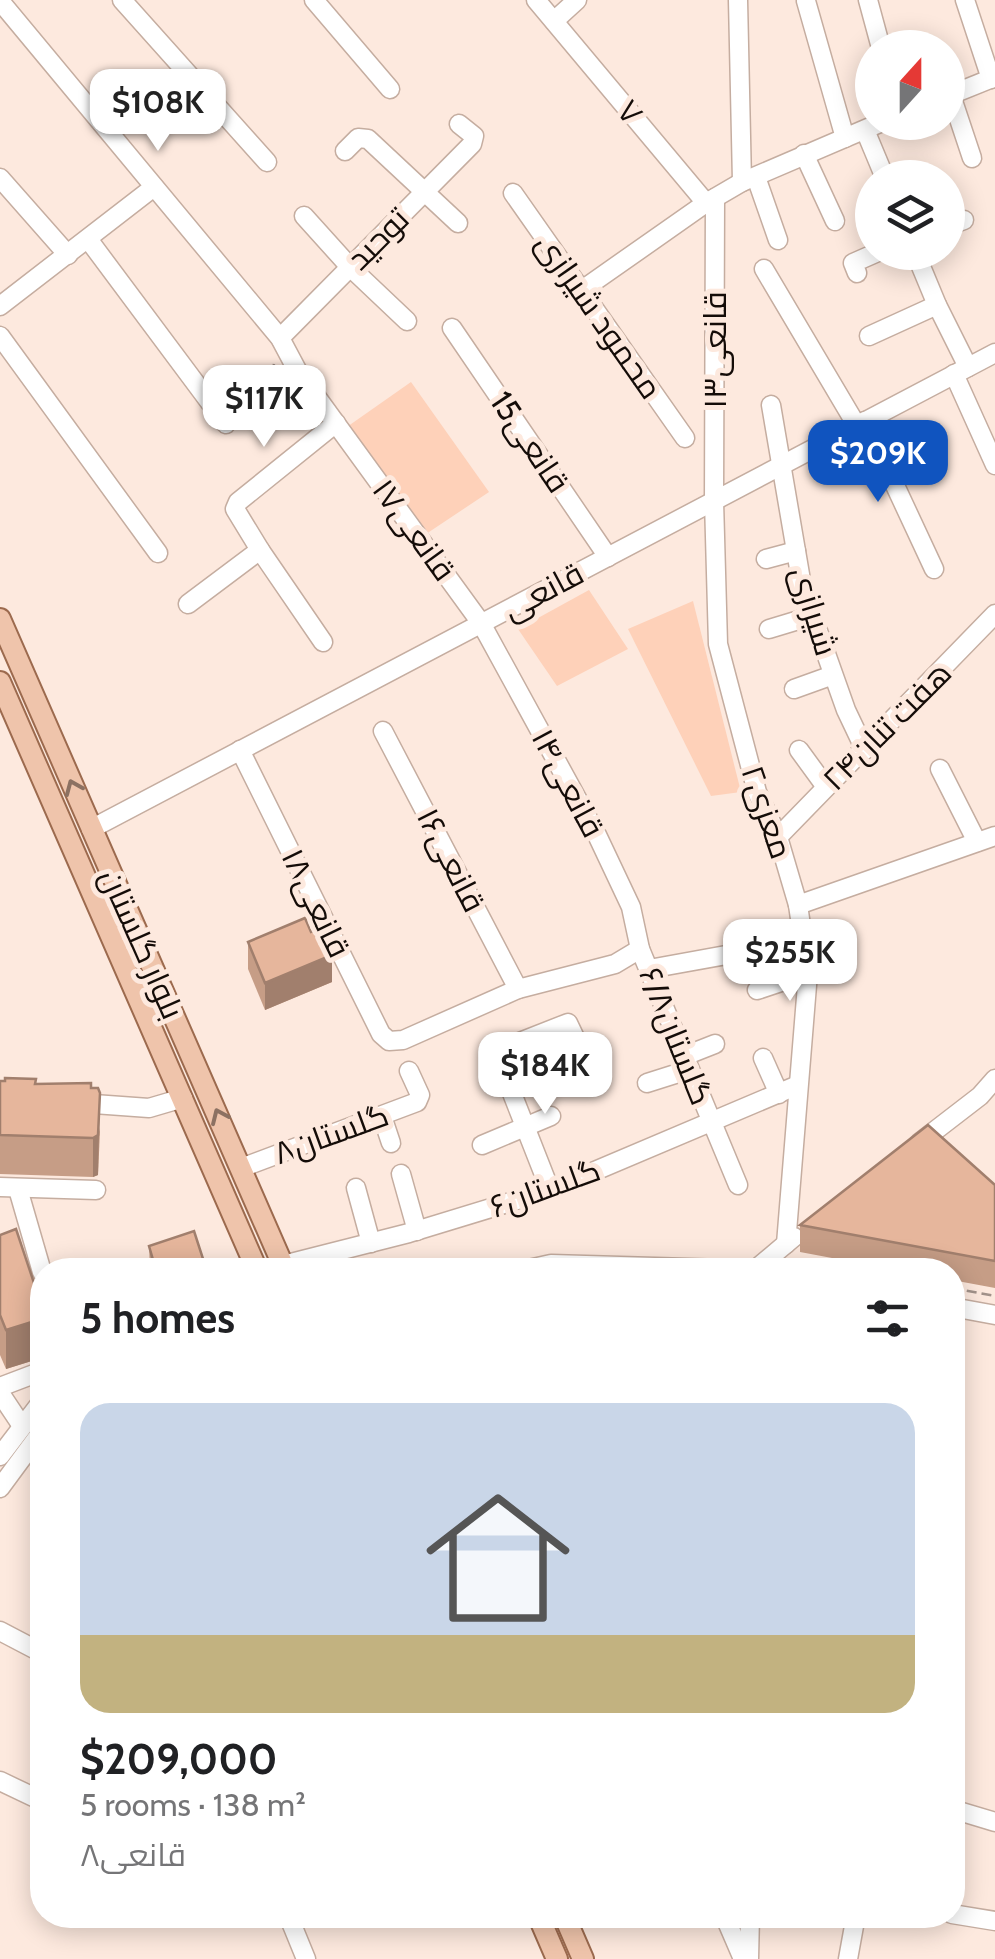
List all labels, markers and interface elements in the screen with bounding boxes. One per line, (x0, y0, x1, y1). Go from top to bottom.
north arrow (855, 30, 965, 140)
map controls (855, 30, 965, 270)
pin: $108K (88, 69, 228, 154)
text: $108K (112, 82, 204, 121)
street label: ۷ (609, 91, 652, 132)
button: layers (855, 160, 965, 270)
street label: توحید (339, 199, 417, 278)
street label: محمود شیرازی (528, 225, 671, 406)
street label: ۱۳قانعی (695, 291, 734, 409)
pin: $117K (194, 365, 334, 450)
text: $117K (225, 378, 303, 417)
street label: 15قانعی (482, 384, 578, 500)
pin: $209K (808, 420, 948, 505)
text: $209K (830, 433, 926, 472)
street label: ۱۷قانعی (365, 471, 464, 588)
street label: قانعی (496, 553, 590, 628)
street label: شیرازی (783, 562, 846, 660)
street label: هفت تنان۲۴ (814, 653, 959, 798)
street label: ۱۴قانعی (524, 722, 613, 844)
street label: ۲معزی (733, 760, 802, 864)
one-way arrow (65, 779, 85, 797)
street label: ۱۶قانعی (409, 801, 494, 918)
street label: ۱۸قانعی (274, 842, 359, 963)
street label: بلوار گلستان (92, 863, 193, 1025)
pin: $255K (720, 919, 860, 1004)
text: $255K (745, 932, 835, 971)
street label: ۶/۸گلستان (631, 961, 722, 1110)
pin: $184K (475, 1032, 615, 1117)
text: $184K (500, 1045, 590, 1084)
street label: گلستان۸ (268, 1095, 393, 1172)
one-way arrow (211, 1108, 231, 1126)
street label: گلستان۶ (484, 1150, 605, 1225)
icon: filters (860, 1291, 915, 1346)
text: 5 homes (80, 1292, 235, 1344)
icon: home (408, 1468, 588, 1648)
text: $209,000 (80, 1733, 277, 1785)
text: 5 rooms · 138 m² (80, 1785, 306, 1824)
text: ۸قانعی (80, 1835, 186, 1874)

